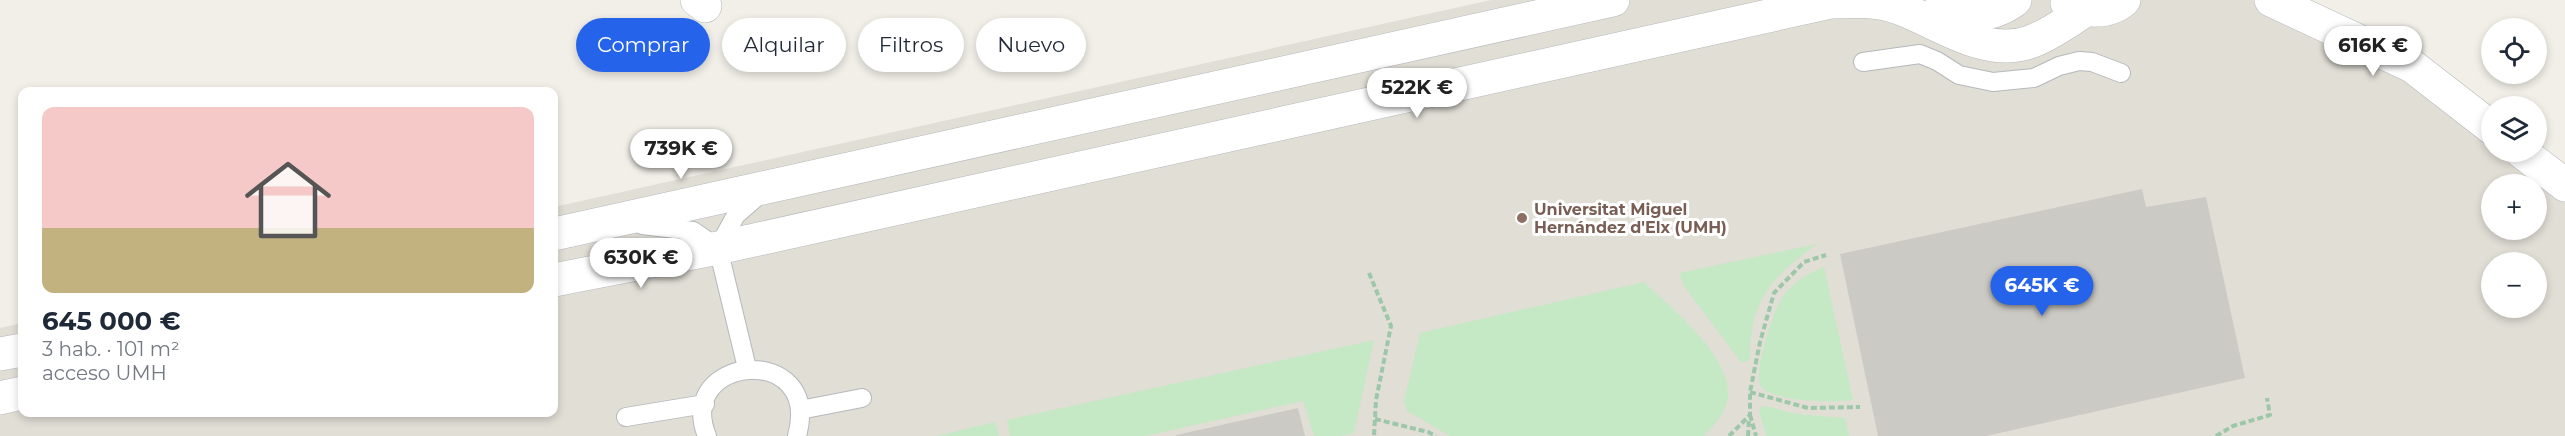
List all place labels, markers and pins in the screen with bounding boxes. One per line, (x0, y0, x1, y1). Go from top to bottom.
pin: 616K € (2324, 26, 2422, 77)
pin: 522K € (1368, 68, 1466, 119)
pin: 739K € (632, 129, 730, 180)
place label: Universitat Miguel Hernández d'Elx (UMH) (1534, 200, 1727, 237)
marker: Universitat Miguel Hernández d'Elx (UMH) (1515, 211, 1529, 225)
pin: 630K € (592, 238, 690, 289)
pin: 645K € (1993, 266, 2091, 317)

